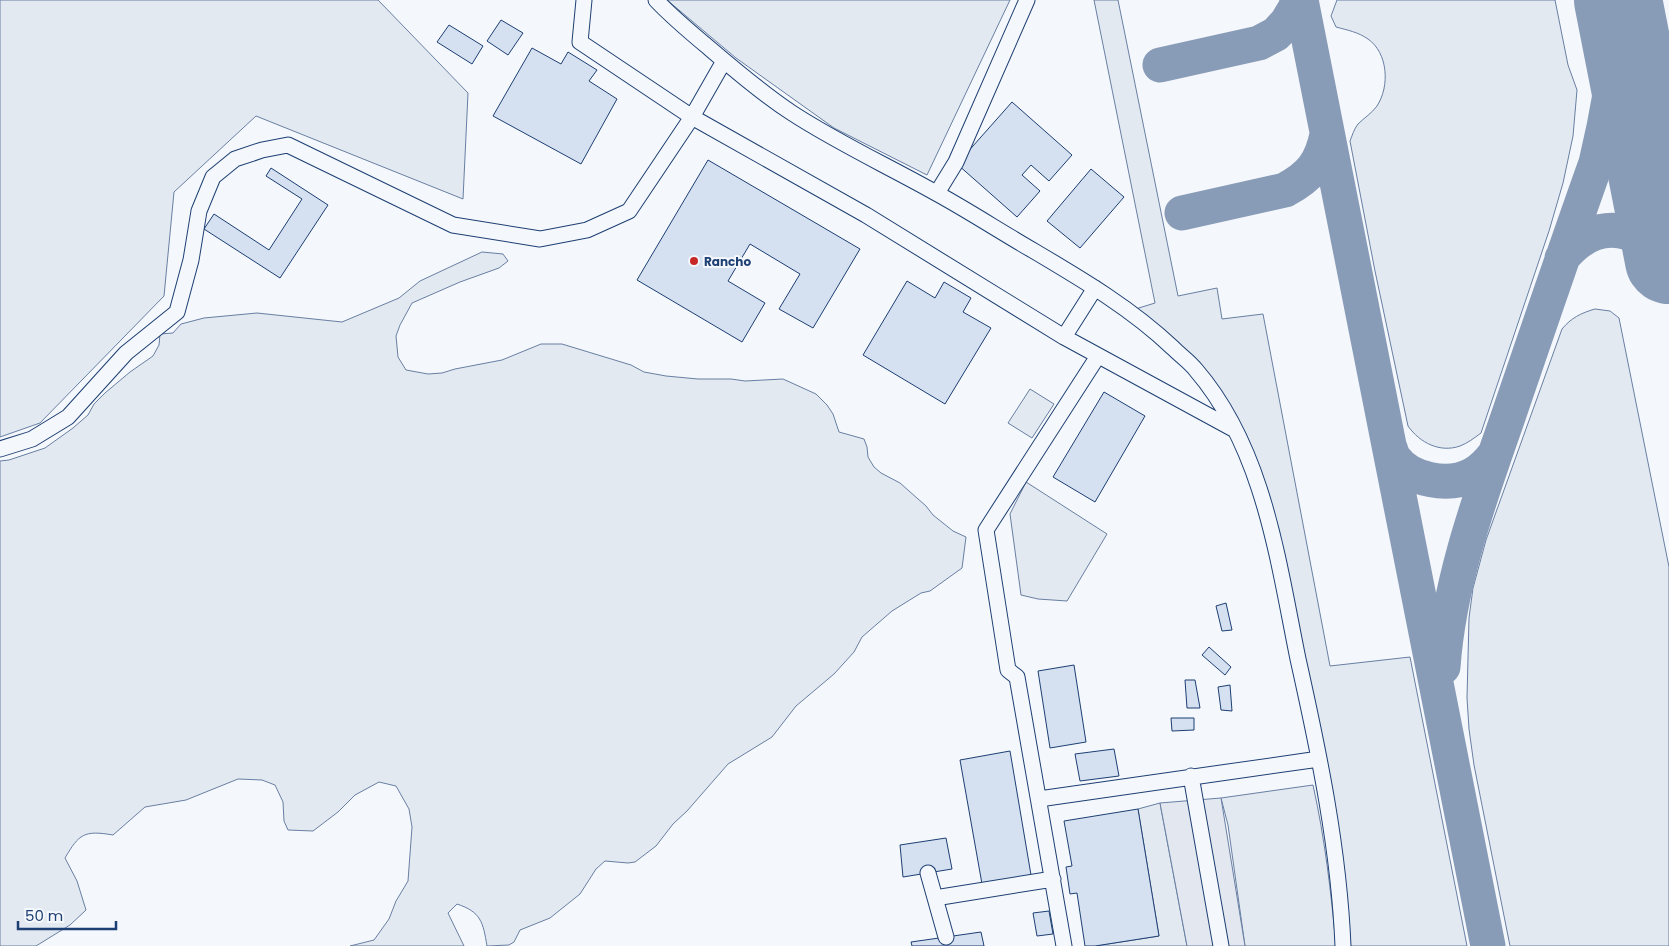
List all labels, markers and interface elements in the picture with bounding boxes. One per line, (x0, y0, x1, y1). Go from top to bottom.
place label: Rancho (704, 253, 751, 270)
marker: Rancho (688, 255, 700, 267)
scale bar (18, 898, 115, 930)
text: 50 m (25, 905, 63, 926)

